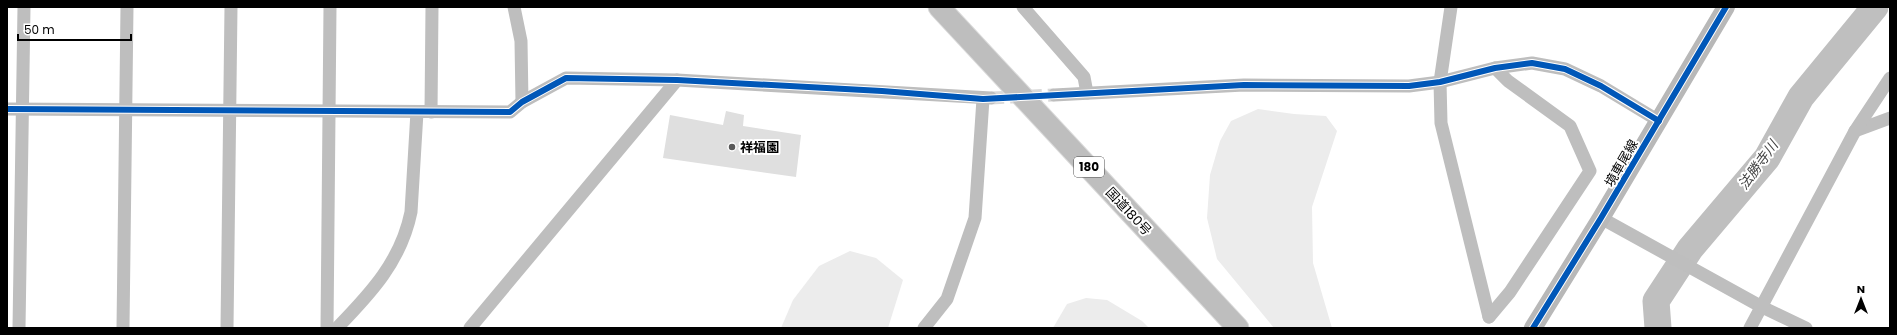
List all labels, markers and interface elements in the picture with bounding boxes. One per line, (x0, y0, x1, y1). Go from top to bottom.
scale bar (18, 16, 131, 42)
text: 50 m (24, 21, 55, 38)
water label: 法勝寺川 (1733, 135, 1784, 194)
street label: 境車尾線 (1600, 136, 1643, 191)
place label: 祥福園 (740, 138, 779, 157)
marker: 祥福園 (727, 142, 737, 152)
road number: 180 (1074, 157, 1104, 177)
street label: 国道180号 (1101, 183, 1156, 240)
north arrow (1841, 279, 1881, 319)
text: N (1857, 281, 1865, 297)

